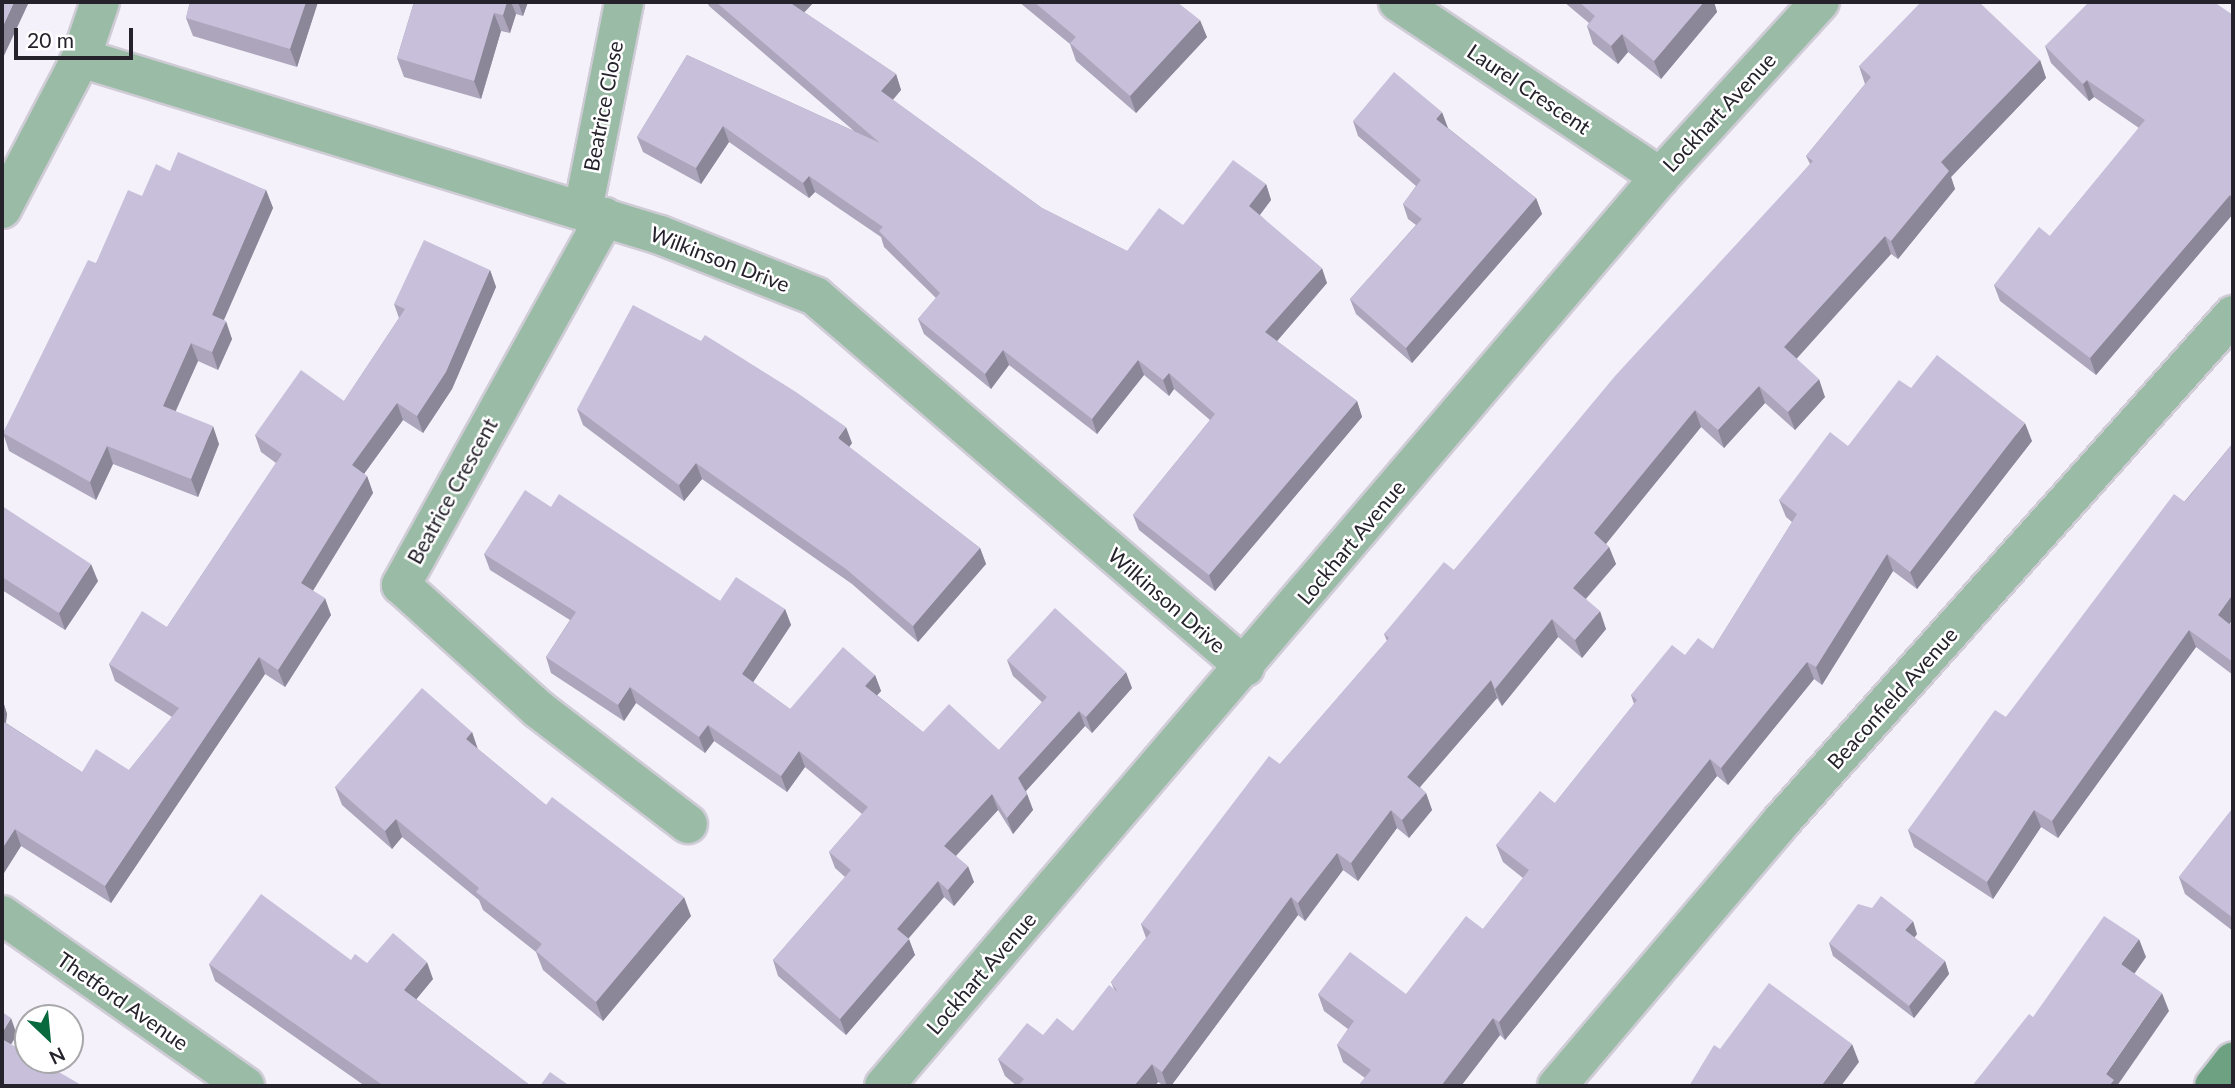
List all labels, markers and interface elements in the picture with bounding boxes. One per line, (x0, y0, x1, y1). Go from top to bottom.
scale bar (18, 14, 136, 58)
text: 20 m (27, 27, 74, 52)
street label: Beatrice Close (578, 39, 628, 173)
street label: Laurel Crescent (1463, 39, 1595, 139)
street label: Lockhart Avenue (1657, 47, 1781, 177)
street label: Wilkinson Drive (647, 221, 793, 297)
street label: Beatrice Crescent (402, 414, 502, 568)
street label: Lockhart Avenue (1292, 475, 1410, 609)
street label: Wilkinson Drive (1103, 542, 1231, 658)
street label: Beaconfield Avenue (1821, 622, 1963, 774)
street label: Lockhart Avenue (921, 906, 1041, 1040)
street label: Thetford Avenue (52, 946, 194, 1056)
north arrow (14, 1004, 84, 1074)
text: N (46, 1043, 69, 1070)

